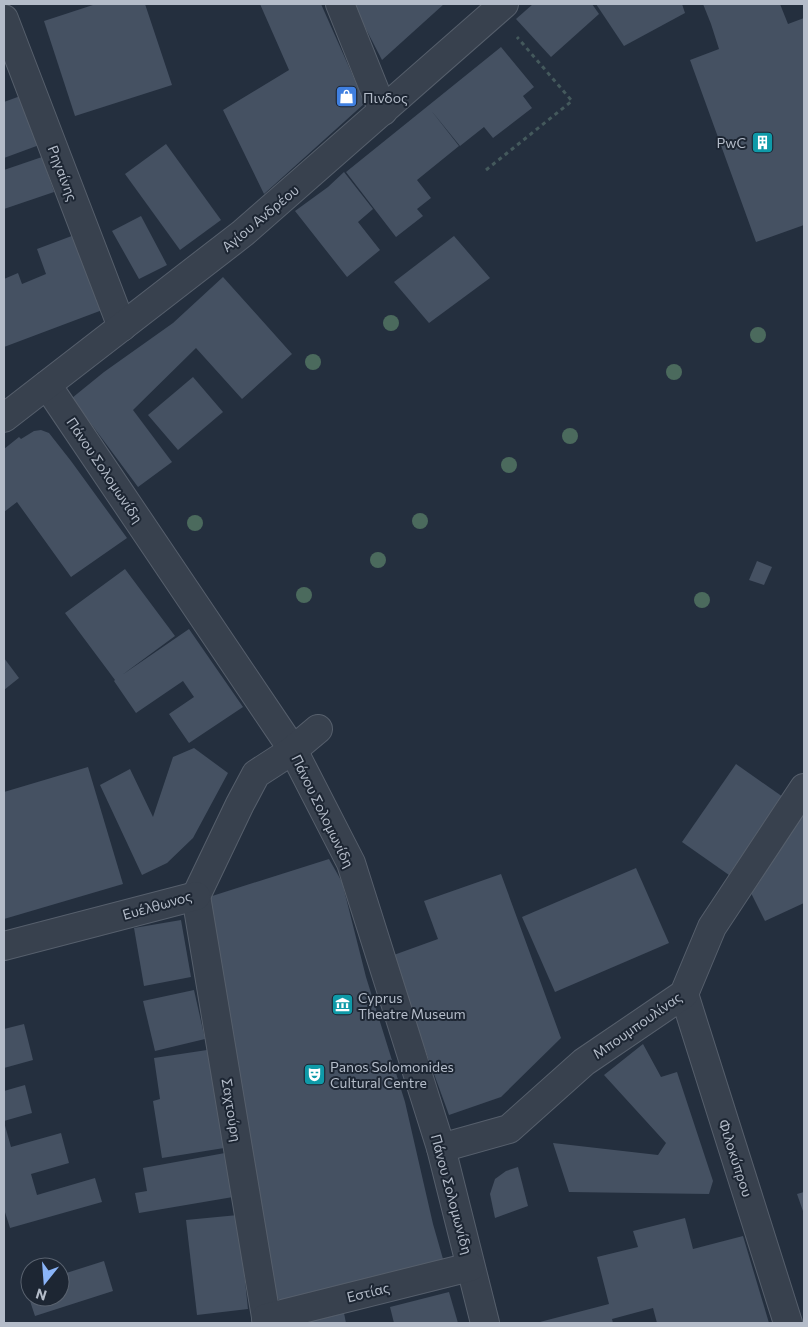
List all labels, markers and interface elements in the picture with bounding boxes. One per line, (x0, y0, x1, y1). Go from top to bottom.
shop icon: Πινδος (335, 85, 359, 109)
place label: Πινδος (363, 89, 408, 106)
building icon: PwC (750, 130, 774, 154)
place label: PwC (716, 134, 746, 151)
street label: Ρηγαίνης (45, 143, 81, 203)
street label: Αγίου Ανδρέου (218, 181, 302, 255)
street label: Πάνου Σολομωνίδη (63, 414, 147, 526)
street label: Πάνου Σολομωνίδη (288, 752, 358, 870)
street label: Ευέλθωνος (120, 887, 194, 923)
street label: Μπουμπουλίνας (589, 988, 685, 1062)
place label: Cyprus Theatre Museum (358, 989, 466, 1022)
museum icon: Cyprus Theatre Museum (330, 993, 354, 1017)
place label: Panos Solomonides Cultural Centre (330, 1058, 454, 1091)
theatre icon: Panos Solomonides Cultural Centre (302, 1062, 326, 1086)
street label: Σαχτούρη (219, 1077, 245, 1143)
street label: Φιλοκύπρου (716, 1117, 757, 1199)
street label: Πάνου Σολομωνίδη (428, 1132, 476, 1256)
north arrow (20, 1257, 70, 1307)
street label: Εστίας (345, 1278, 391, 1306)
text: N (34, 1285, 49, 1305)

